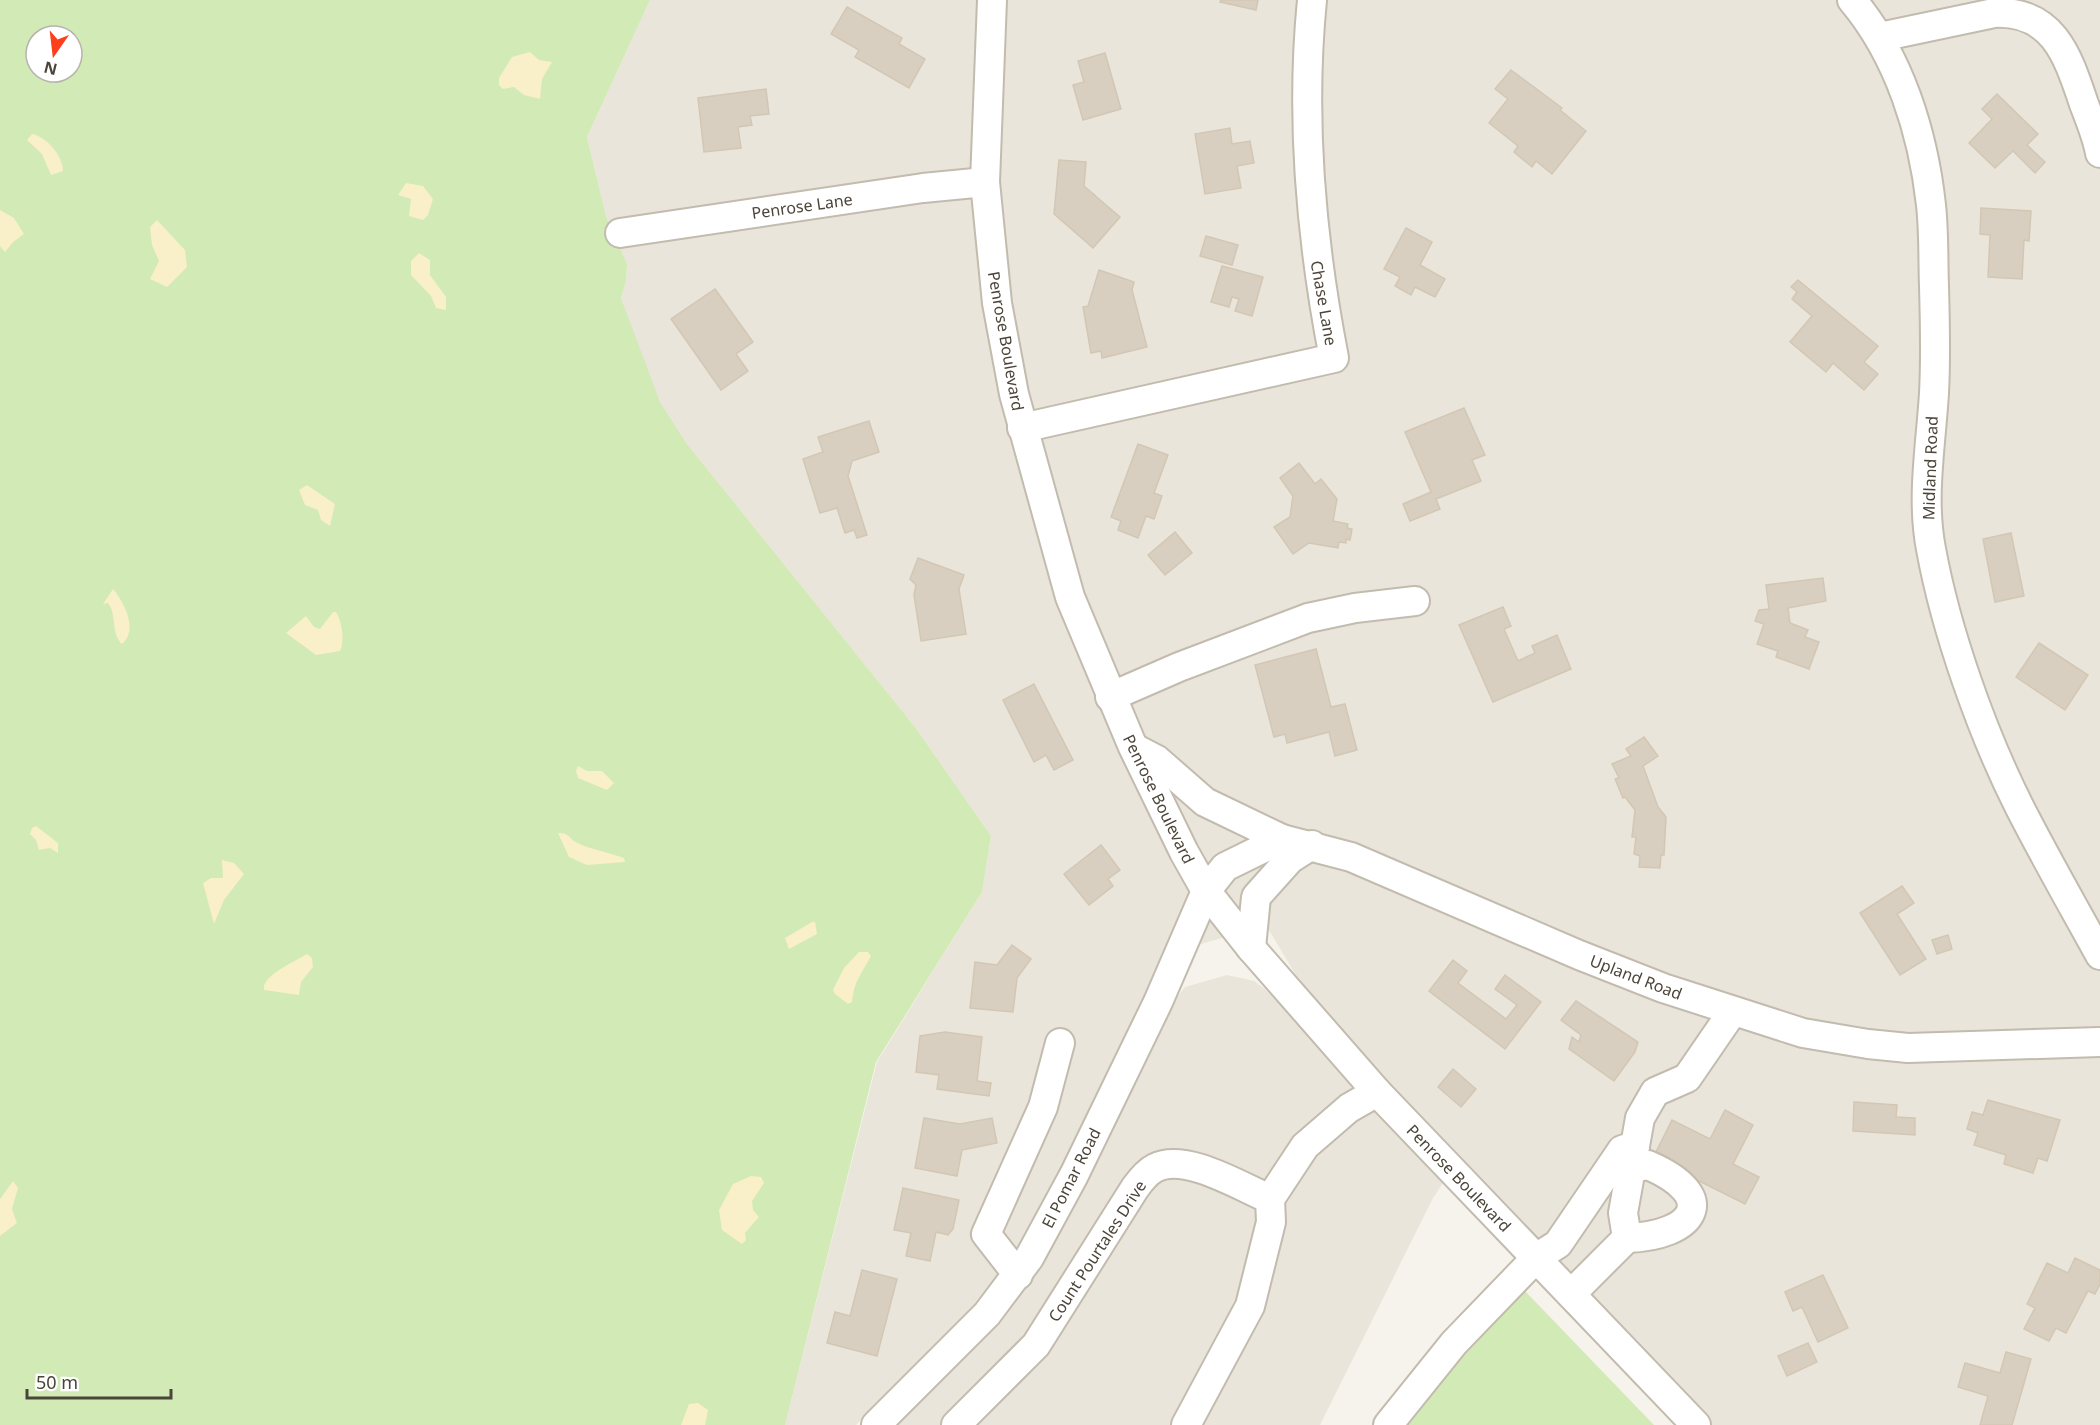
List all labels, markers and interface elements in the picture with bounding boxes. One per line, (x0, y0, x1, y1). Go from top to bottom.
north arrow (24, 24, 84, 84)
text: N (41, 56, 59, 81)
street label: Penrose Lane (750, 188, 854, 224)
street label: Chase Lane (1306, 259, 1342, 347)
street label: Penrose Boulevard (983, 269, 1029, 413)
street label: Midland Road (1917, 416, 1943, 520)
street label: Penrose Boulevard (1118, 731, 1200, 867)
street label: Upland Road (1587, 949, 1685, 1005)
street label: Penrose Boulevard (1402, 1119, 1516, 1237)
street label: El Pomar Road (1036, 1124, 1106, 1232)
street label: Count Pourtales Drive (1043, 1176, 1151, 1326)
scale bar (27, 1362, 171, 1400)
text: 50 m (36, 1370, 78, 1394)

